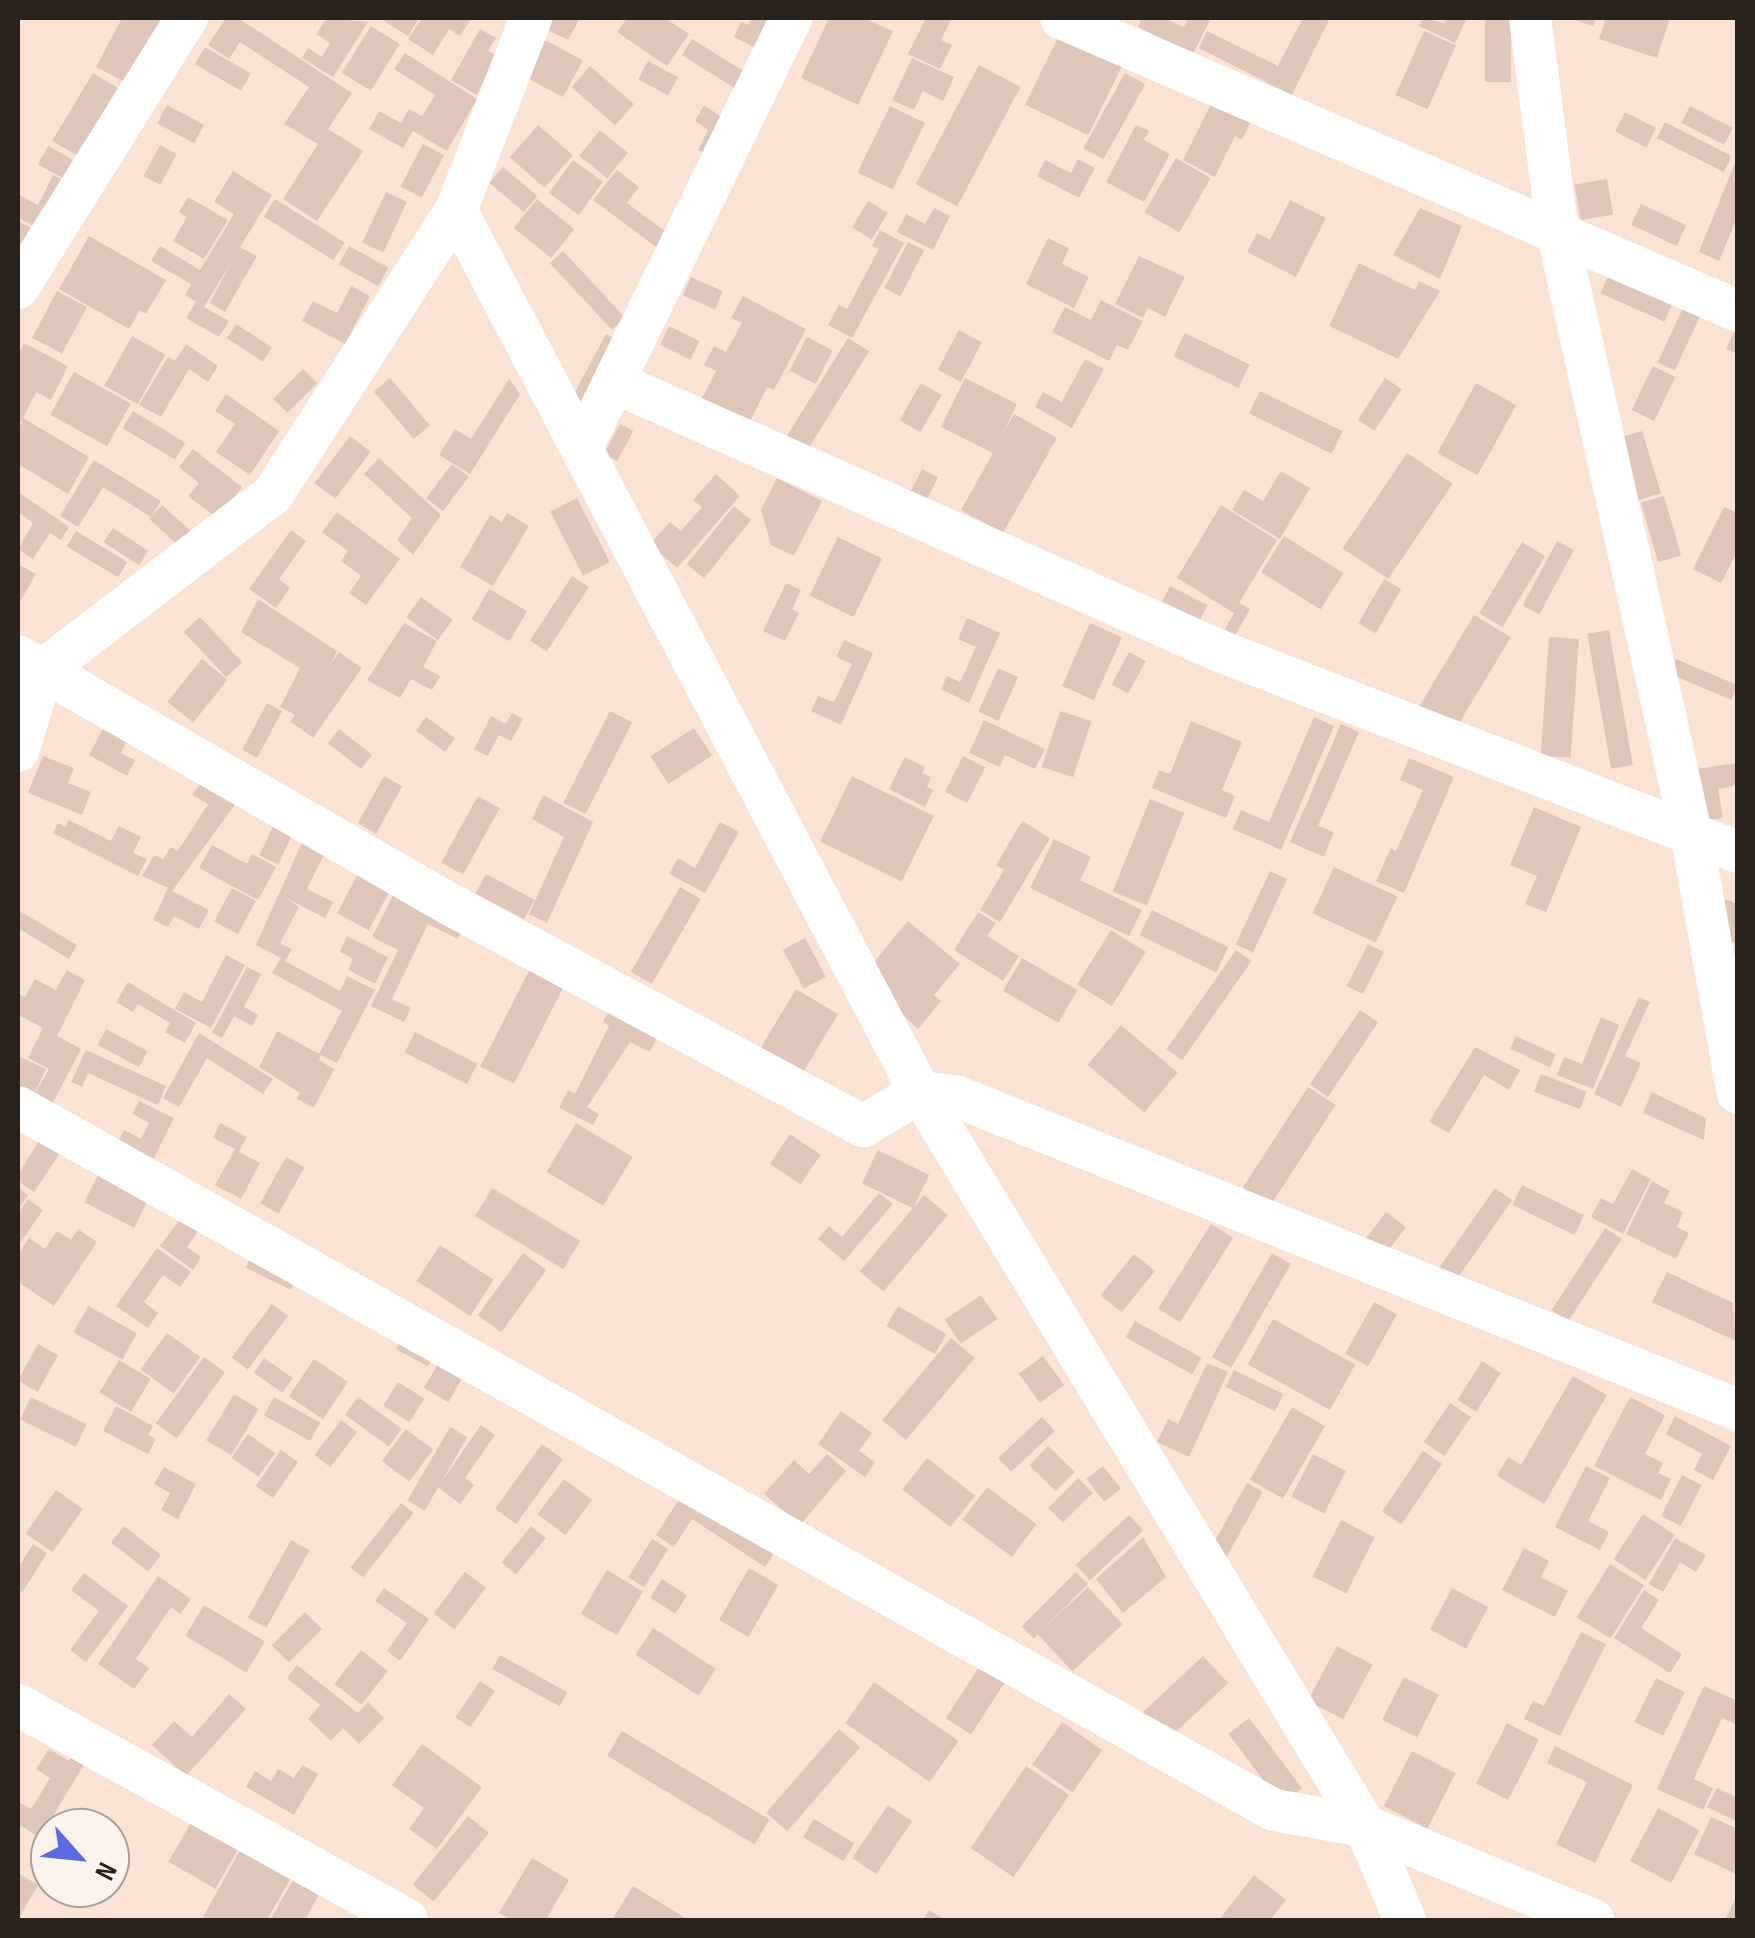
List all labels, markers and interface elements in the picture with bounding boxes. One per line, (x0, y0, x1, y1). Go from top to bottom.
north arrow (30, 1808, 130, 1908)
text: N (87, 1857, 123, 1885)

